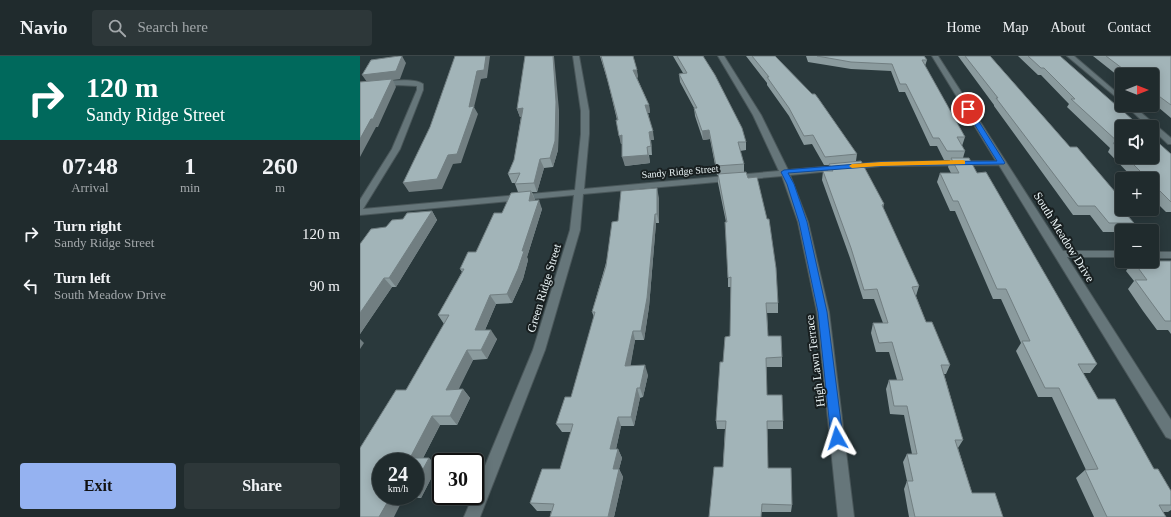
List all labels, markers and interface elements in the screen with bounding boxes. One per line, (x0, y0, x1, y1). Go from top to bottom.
search box (92, 10, 372, 46)
text: Navio (20, 17, 68, 38)
icon: search (106, 17, 128, 39)
text: Search here (138, 19, 208, 35)
text: Home (947, 20, 981, 35)
text: Map (1003, 20, 1028, 35)
text: About (1050, 20, 1085, 35)
text: Contact (1107, 20, 1151, 35)
north arrow (1115, 68, 1159, 112)
map controls (1115, 68, 1159, 268)
icon: right (20, 72, 72, 124)
text: 120 m (86, 72, 158, 103)
pin (951, 92, 985, 126)
icon: arrive (957, 98, 979, 120)
text: Sandy Ridge Street (86, 105, 225, 125)
button: sound (1115, 120, 1159, 164)
text: 07:48 (62, 153, 118, 179)
text: 1 (184, 153, 196, 179)
text: 260 (262, 153, 298, 179)
street label: Sandy Ridge Street (641, 163, 719, 180)
button: + (1115, 172, 1159, 216)
text: Arrival (71, 180, 109, 195)
text: min (180, 180, 200, 195)
text: m (275, 180, 285, 195)
street label: South Meadow Drive (1031, 189, 1097, 285)
text: Turn right (54, 218, 121, 234)
icon: right (20, 223, 42, 245)
button: − (1115, 224, 1159, 268)
text: 120 m (302, 226, 340, 242)
text: Sandy Ridge Street (54, 235, 154, 250)
street label: Green Ridge Street (524, 241, 564, 334)
text: Turn left (54, 270, 111, 286)
icon: left (20, 275, 42, 297)
text: 90 m (310, 278, 340, 294)
text: South Meadow Drive (54, 287, 166, 302)
street label: High Lawn Terrace (802, 314, 828, 408)
position arrow (816, 417, 858, 459)
speed limit sign: 30 (432, 453, 484, 505)
button: Exit (20, 463, 176, 509)
button: Share (184, 463, 340, 509)
text: 24 (388, 463, 408, 485)
text: km/h (388, 483, 408, 494)

